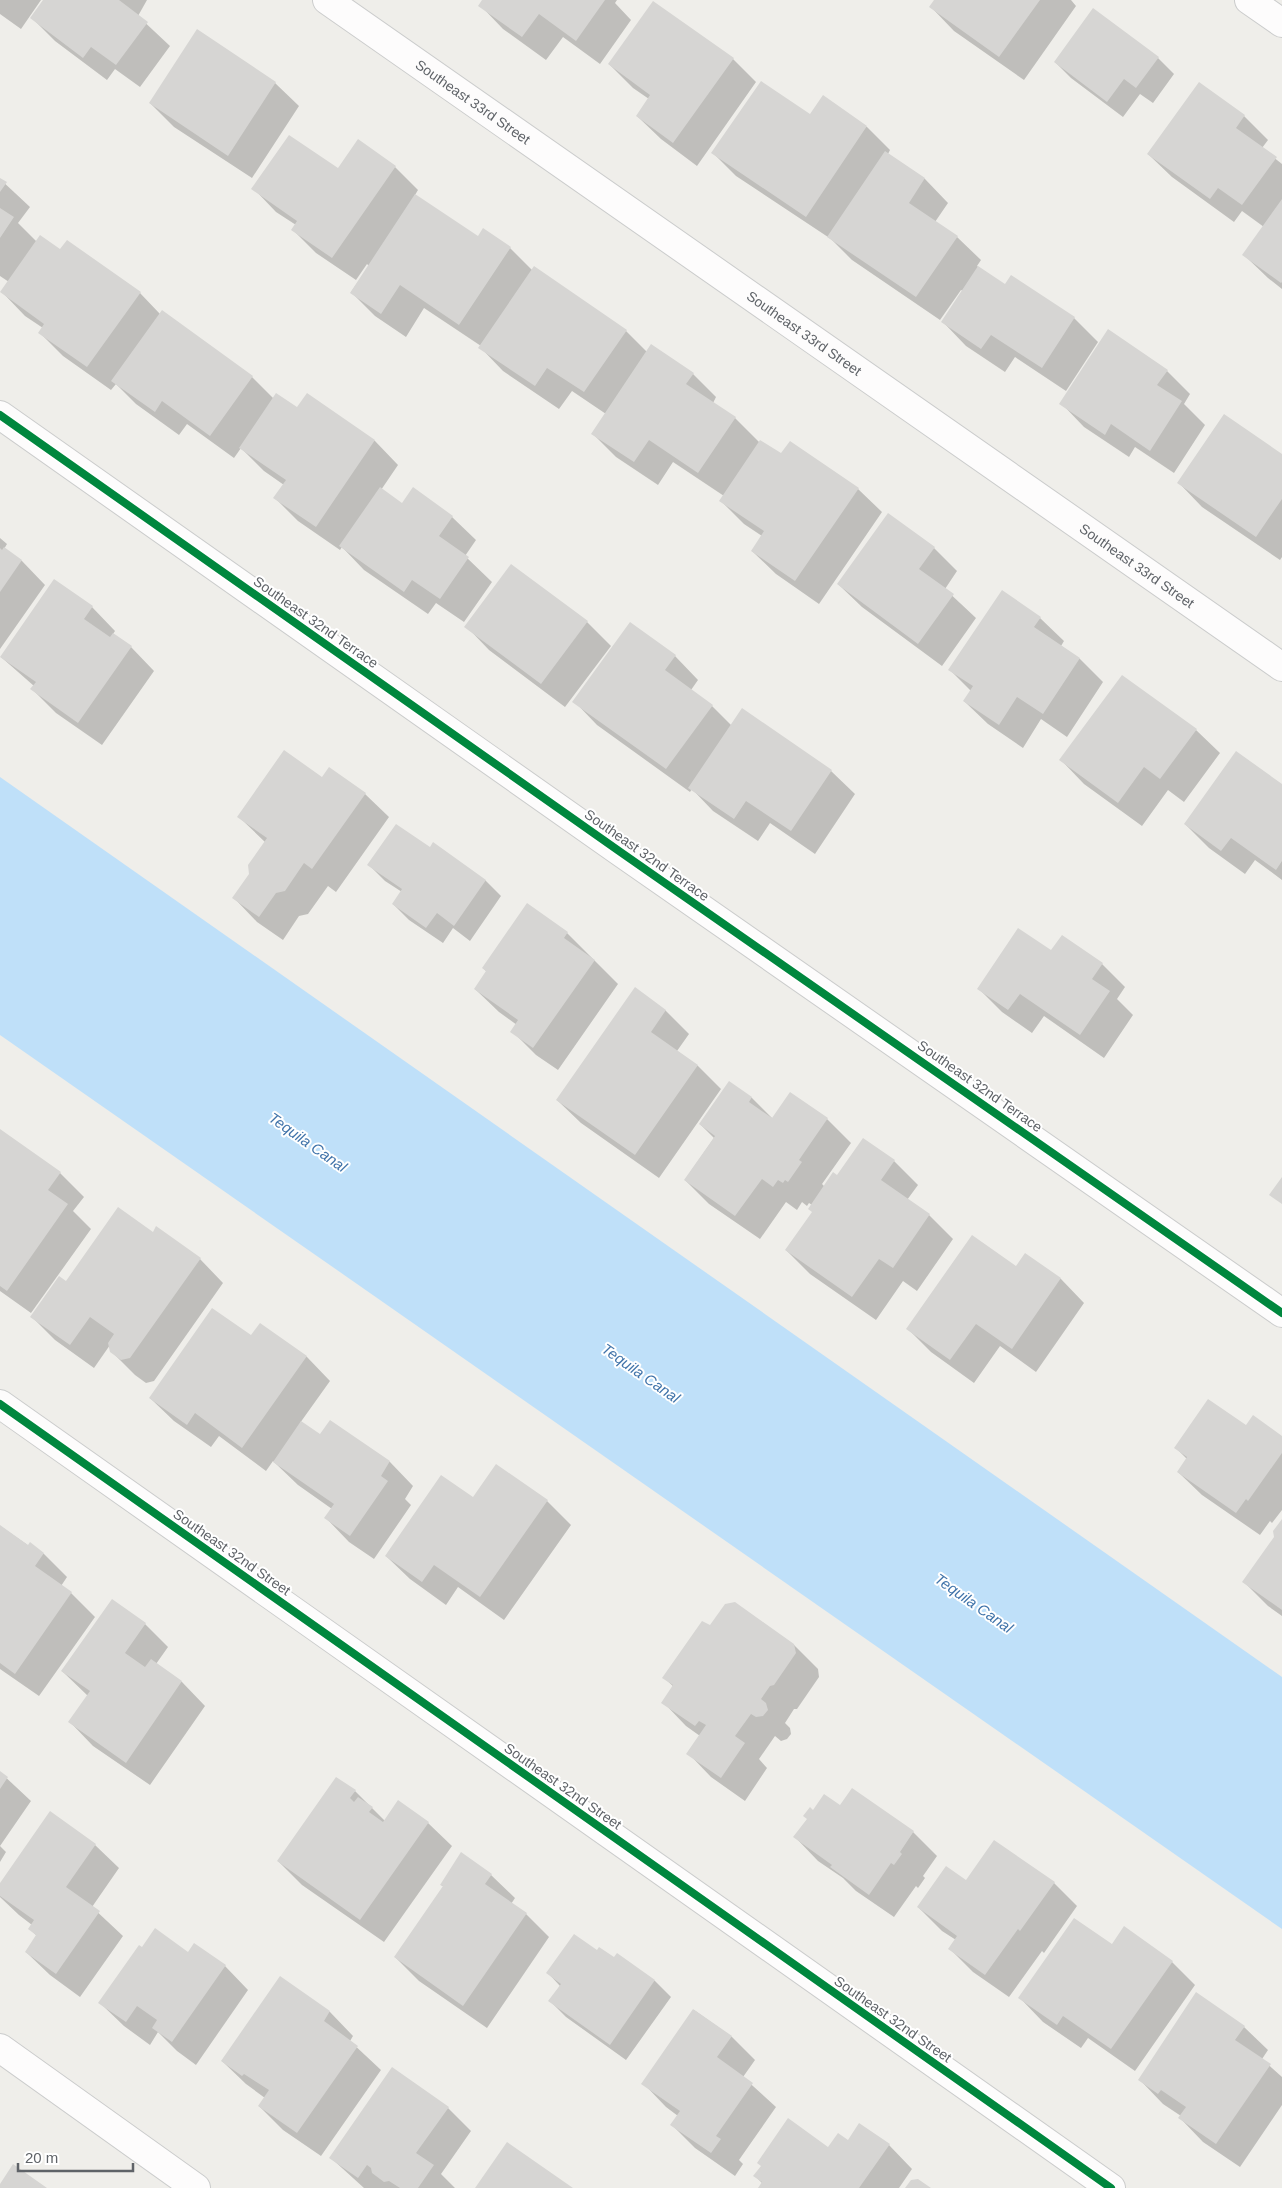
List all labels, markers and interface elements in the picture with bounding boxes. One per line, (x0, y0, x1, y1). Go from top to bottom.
street label: Southeast 33rd Street (412, 56, 533, 148)
street label: Southeast 33rd Street (744, 288, 865, 379)
street label: Southeast 33rd Street (1077, 520, 1198, 611)
street label: Southeast 32nd Terrace (251, 573, 382, 671)
street label: Southeast 32nd Terrace (582, 806, 713, 904)
street label: Southeast 32nd Terrace (915, 1037, 1046, 1135)
water label: Tequila Canal (266, 1109, 351, 1175)
water label: Tequila Canal (599, 1340, 684, 1406)
street label: Southeast 32nd Street (170, 1505, 294, 1599)
water label: Tequila Canal (932, 1570, 1017, 1636)
street label: Southeast 32nd Street (501, 1739, 625, 1833)
street label: Southeast 32nd Street (831, 1972, 955, 2066)
scale bar (18, 2140, 132, 2172)
text: 20 m (25, 2149, 58, 2166)

